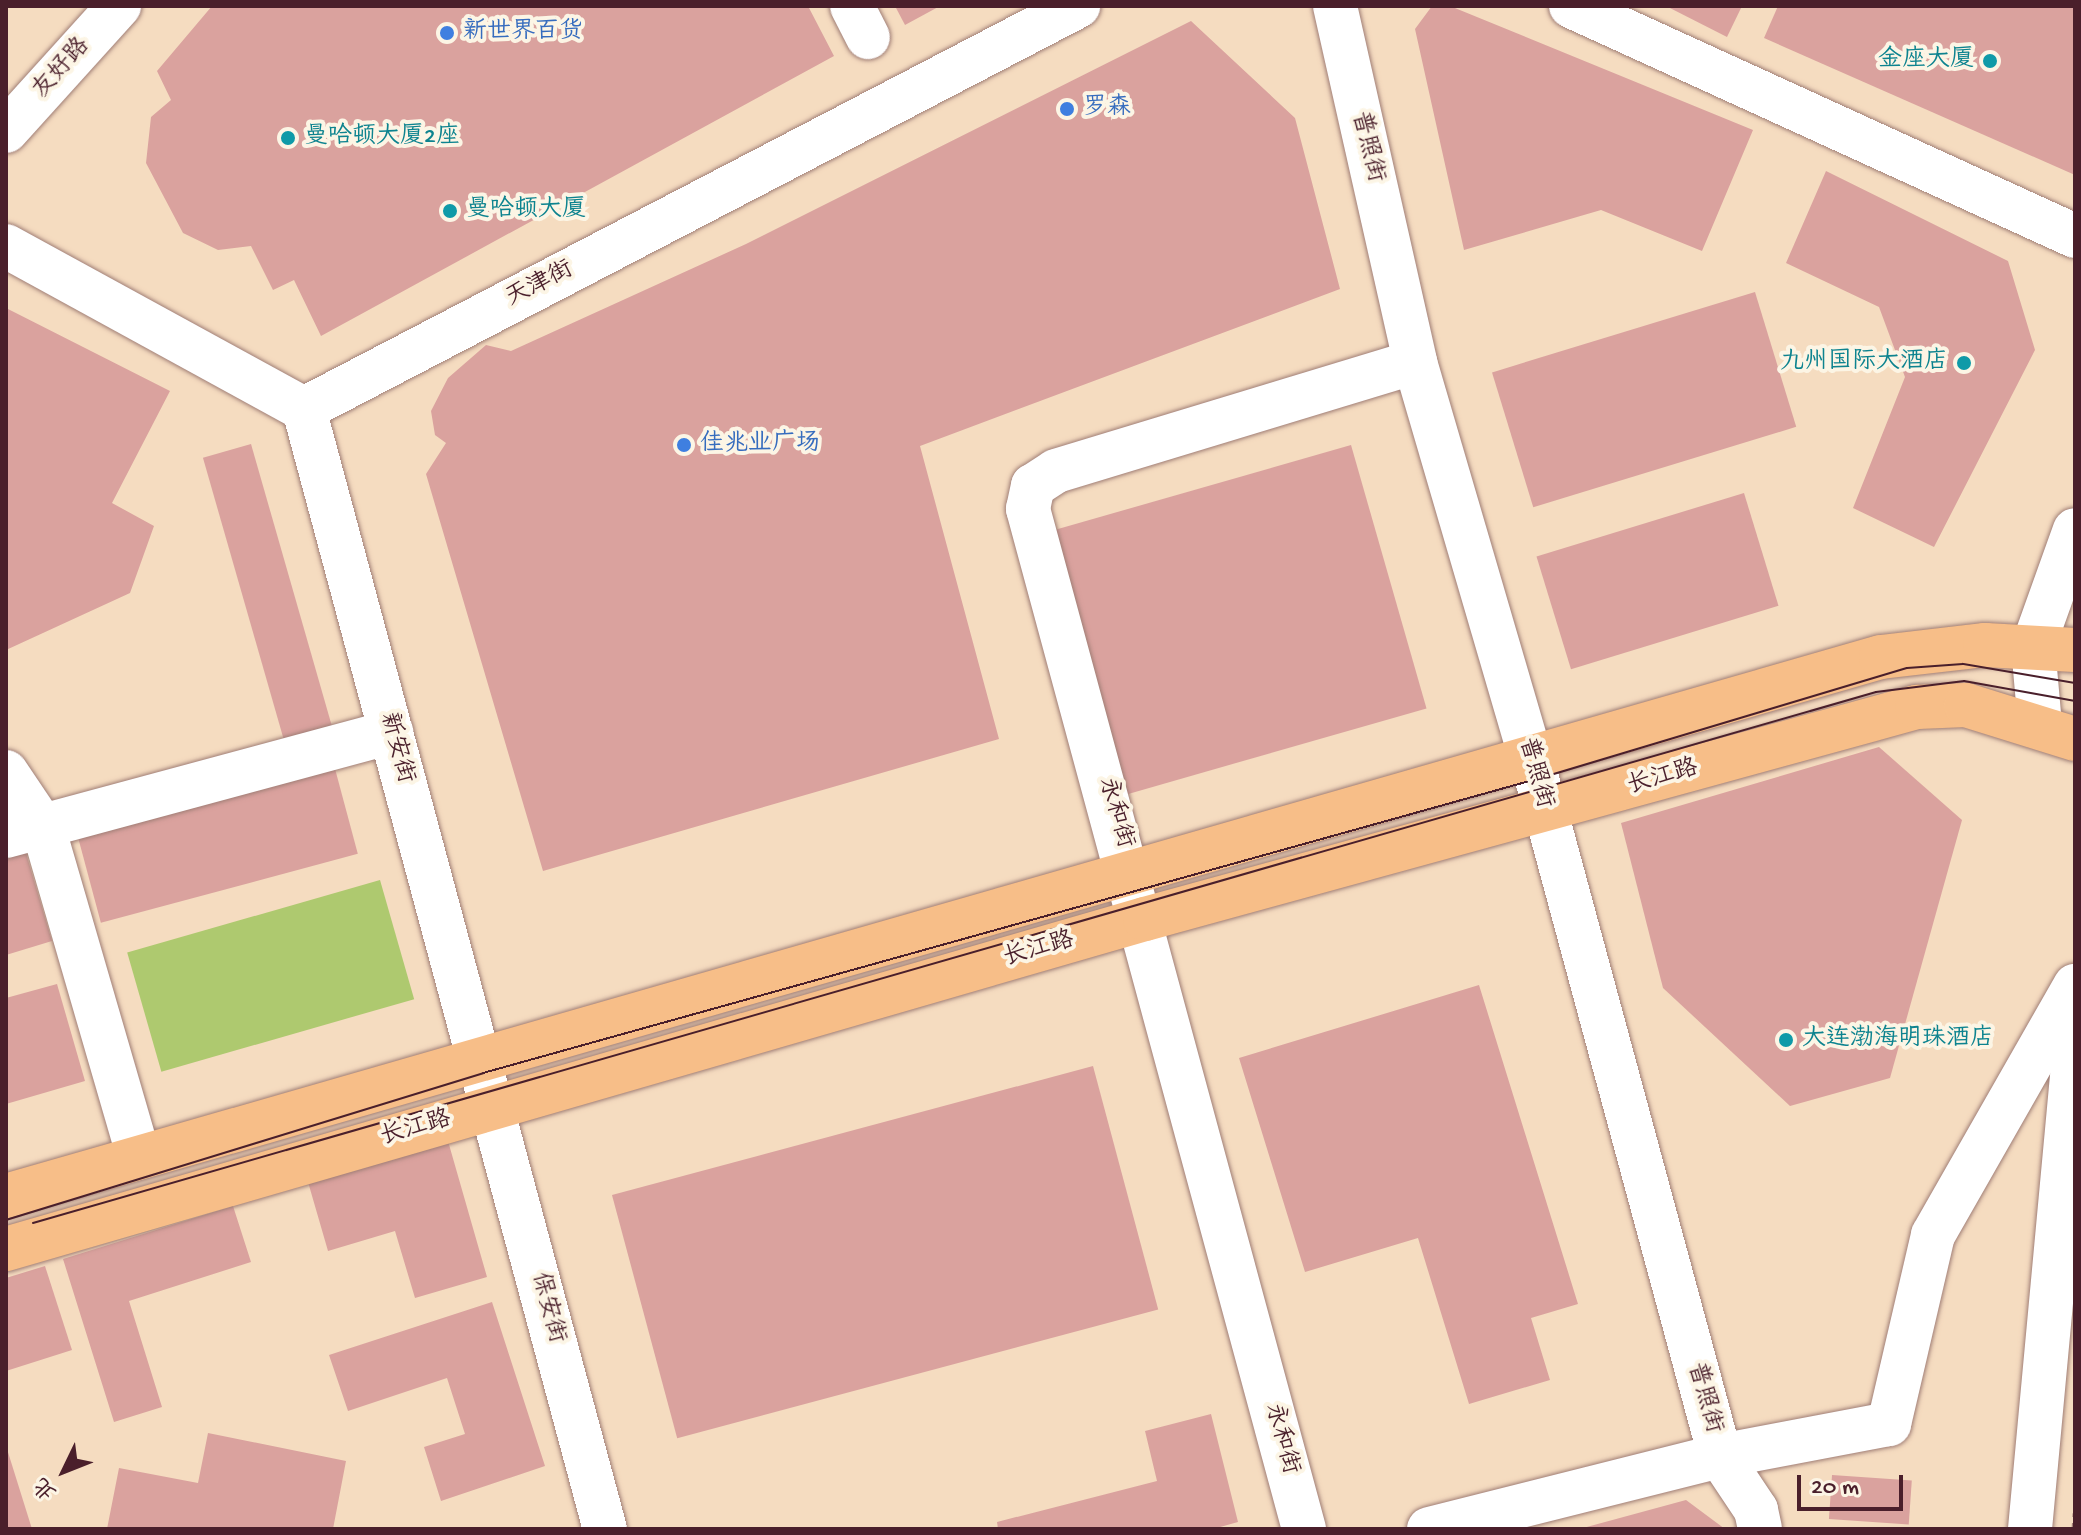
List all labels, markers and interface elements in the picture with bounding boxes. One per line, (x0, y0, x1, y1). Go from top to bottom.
place label: 新世界百货 (463, 19, 583, 47)
marker: 新世界百货 (438, 24, 456, 42)
street label: 友好路 (27, 33, 97, 105)
place label: 金座大厦 (1878, 47, 1974, 75)
marker: 金座大厦 (1981, 52, 1999, 70)
place label: 罗森 (1083, 95, 1131, 123)
marker: 罗森 (1058, 100, 1076, 118)
street label: 普照街 (1345, 109, 1389, 185)
place label: 曼哈顿大厦2座 (304, 124, 460, 152)
marker: 曼哈顿大厦2座 (279, 129, 297, 147)
place label: 曼哈顿大厦 (466, 197, 586, 225)
marker: 曼哈顿大厦 (441, 202, 459, 220)
street label: 天津街 (501, 256, 579, 314)
place label: 九州国际大酒店 (1780, 349, 1948, 377)
marker: 九州国际大酒店 (1955, 354, 1973, 372)
place label: 佳兆业广场 (700, 431, 820, 459)
marker: 佳兆业广场 (675, 436, 693, 454)
street label: 新安街 (373, 709, 419, 787)
street label: 普照街 (1512, 734, 1558, 812)
street label: 长江路 (1624, 754, 1702, 802)
street label: 永和街 (1091, 774, 1139, 852)
street label: 长江路 (1000, 926, 1078, 974)
place label: 大连渤海明珠酒店 (1802, 1026, 1994, 1054)
marker: 大连渤海明珠酒店 (1777, 1031, 1795, 1049)
street label: 长江路 (377, 1105, 455, 1153)
street label: 保安街 (524, 1269, 570, 1347)
street label: 普照街 (1681, 1359, 1727, 1437)
street label: 永和街 (1258, 1400, 1304, 1478)
north arrow (24, 1431, 104, 1511)
scale bar (1801, 1459, 1907, 1509)
text: 北 (29, 1470, 63, 1504)
text: 20 m (1811, 1474, 1859, 1503)

